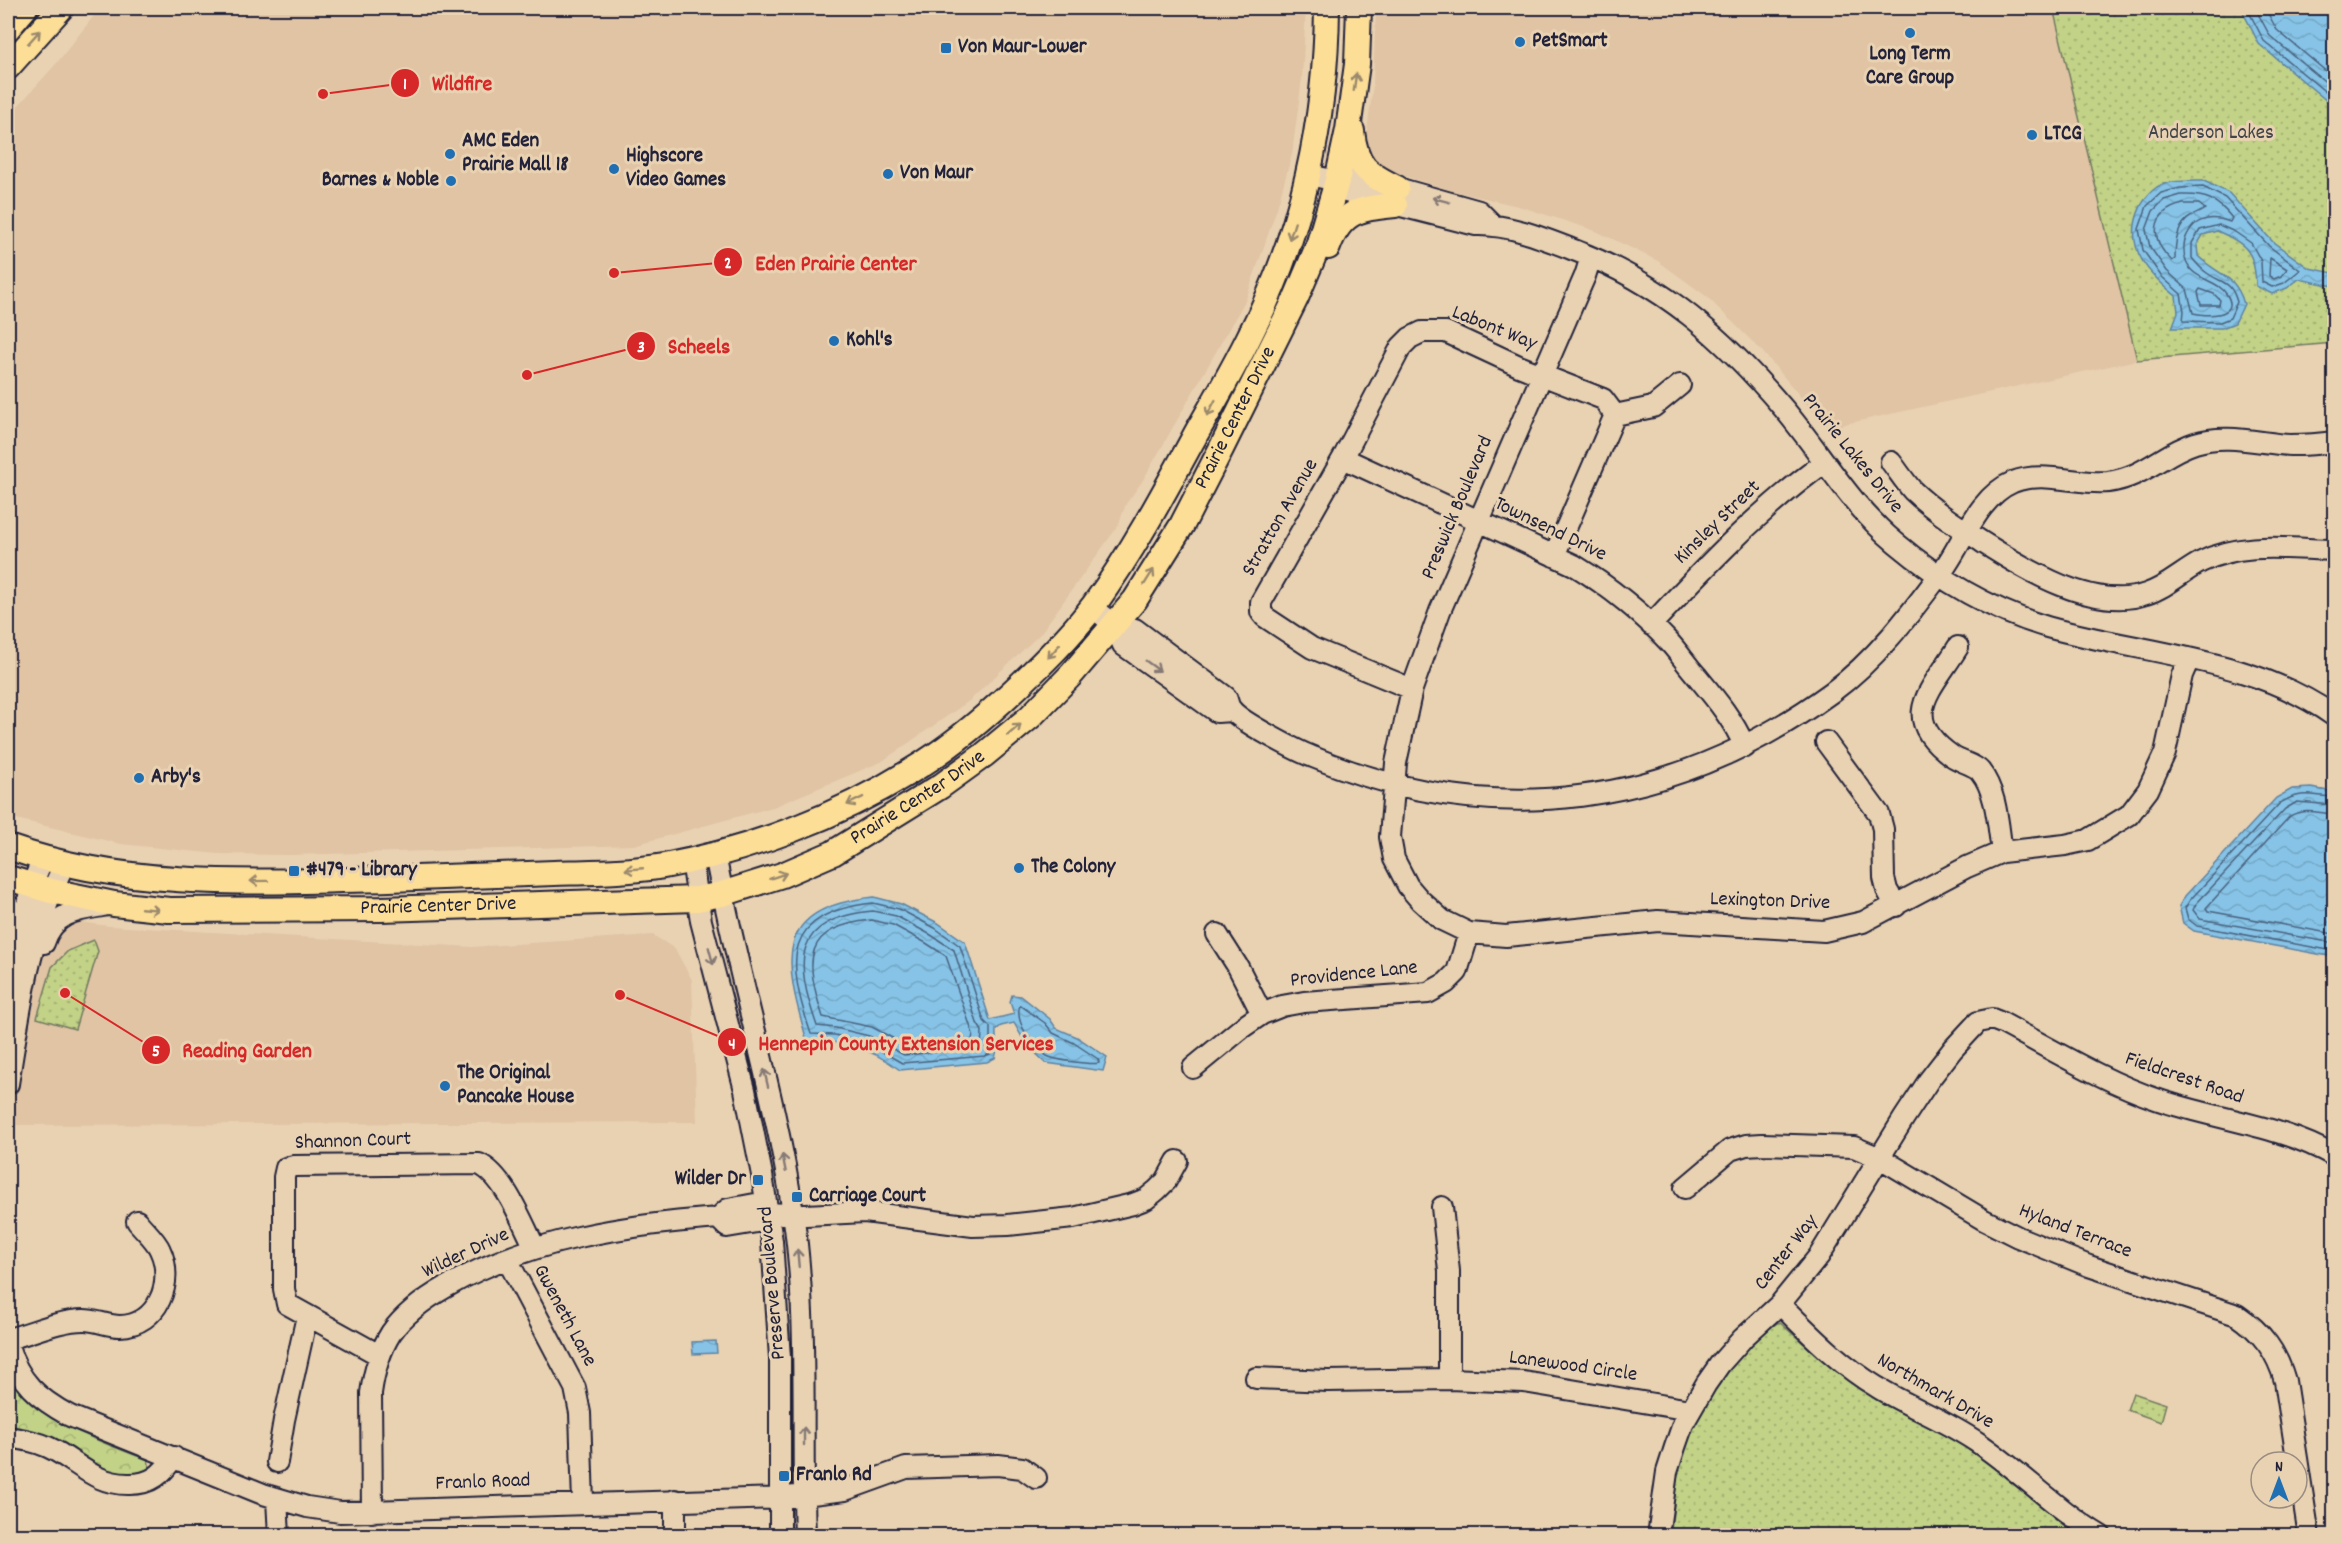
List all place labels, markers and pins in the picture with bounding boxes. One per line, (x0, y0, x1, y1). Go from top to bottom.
marker: Long Term Care Group (1903, 26, 1917, 40)
place label: PetSmart (1532, 27, 1608, 57)
place label: Von Maur-Lower (958, 33, 1088, 63)
marker: PetSmart (1513, 35, 1527, 49)
place label: Long Term Care Group (1866, 40, 1955, 94)
marker: Von Maur-Lower (939, 41, 953, 55)
callout: Wildfire (390, 63, 504, 103)
place label: LTCG (2044, 120, 2082, 150)
place label: AMC Eden Prairie Mall 18 (462, 127, 569, 181)
marker: LTCG (2025, 128, 2039, 142)
place label: Highscore Video Games (626, 142, 726, 196)
marker: AMC Eden Prairie Mall 18 (443, 147, 457, 161)
place label: Von Maur (900, 159, 974, 189)
marker: Highscore Video Games (607, 162, 621, 176)
place label: Barnes & Noble (322, 166, 439, 196)
marker: Von Maur (881, 167, 895, 181)
marker: Barnes & Noble (444, 174, 458, 188)
callout: Eden Prairie Center (713, 242, 929, 282)
callout: Scheels (626, 326, 742, 366)
place label: Kohl's (846, 326, 893, 356)
marker: Kohl's (827, 334, 841, 348)
place label: Arby's (151, 763, 201, 793)
marker: Arby's (132, 771, 146, 785)
place label: The Colony (1031, 853, 1117, 883)
place label: #479 - Library (306, 856, 418, 886)
marker: The Colony (1012, 861, 1026, 875)
marker: #479 - Library (287, 864, 301, 878)
callout: Hennepin County Extension Services (717, 1022, 1066, 1062)
callout: Reading Garden (141, 1030, 324, 1070)
place label: The Original Pancake House (457, 1059, 574, 1113)
marker: The Original Pancake House (438, 1079, 452, 1093)
place label: Wilder Dr (675, 1165, 747, 1195)
marker: Wilder Dr (751, 1173, 765, 1187)
place label: Carriage Court (809, 1182, 926, 1212)
marker: Carriage Court (790, 1190, 804, 1204)
place label: Franlo Rd (796, 1461, 872, 1491)
marker: Franlo Rd (777, 1469, 791, 1483)

